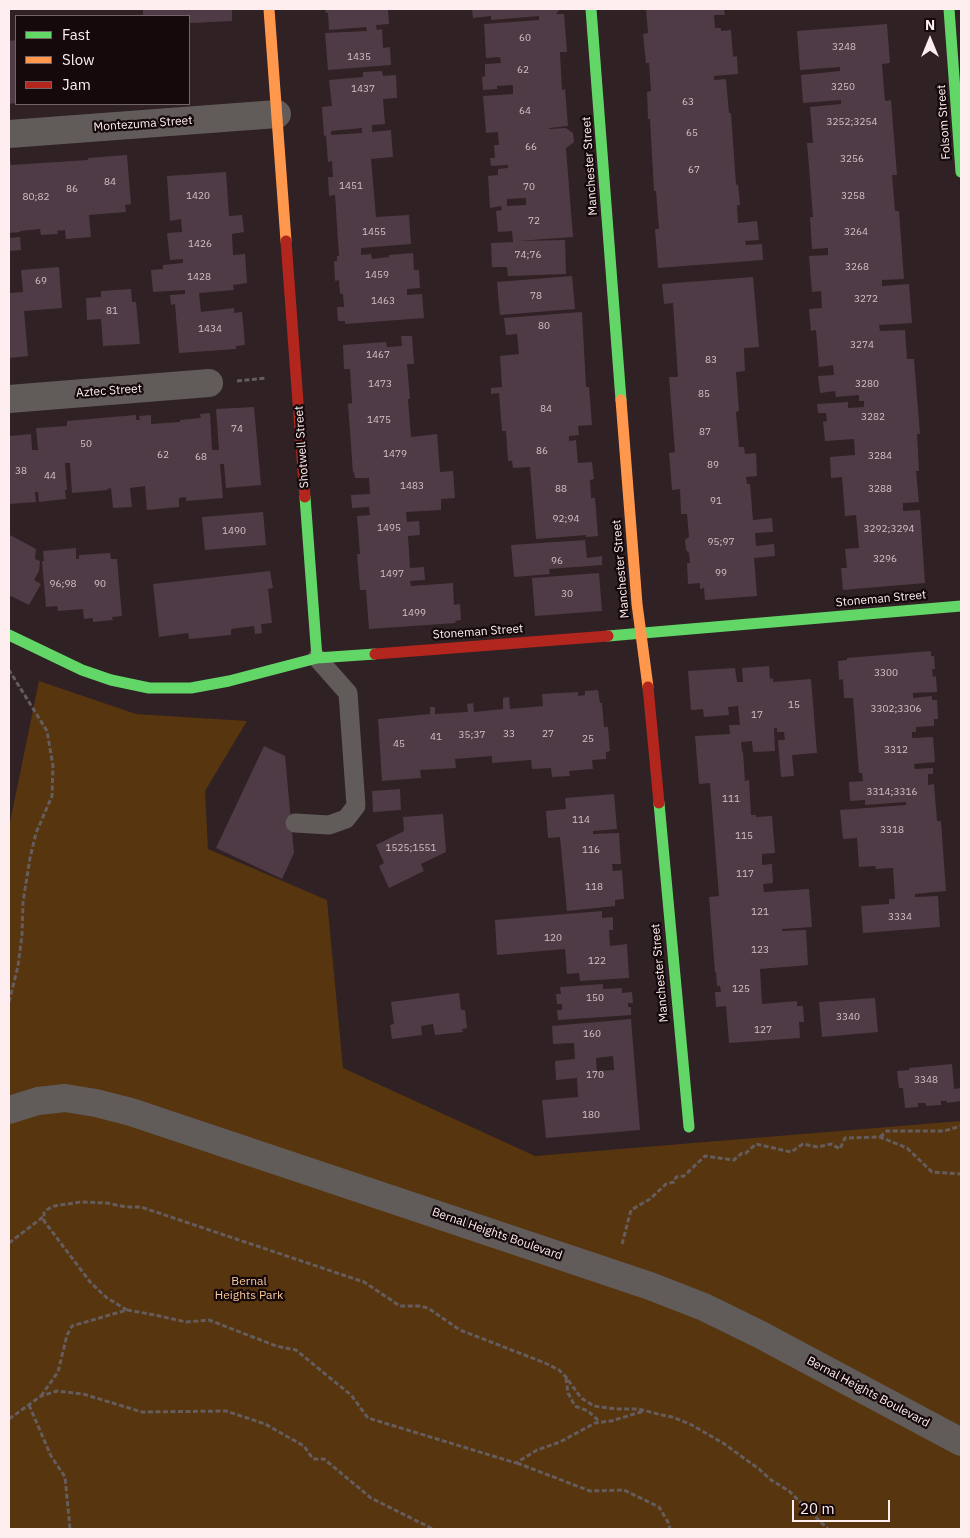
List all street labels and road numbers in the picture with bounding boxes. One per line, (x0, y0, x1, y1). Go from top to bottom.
street label: Folsom Street (934, 84, 954, 160)
street label: Montezuma Street (93, 113, 193, 135)
street label: Manchester Street (579, 116, 601, 216)
street label: Aztec Street (76, 382, 142, 400)
street label: Shotwell Street (292, 405, 312, 489)
street label: Manchester Street (610, 519, 632, 619)
street label: Stoneman Street (835, 588, 927, 610)
street label: Stoneman Street (432, 622, 524, 642)
street label: Manchester Street (649, 923, 671, 1023)
street label: Bernal Heights Boulevard (430, 1205, 564, 1263)
street label: Bernal Heights Boulevard (804, 1354, 932, 1430)

